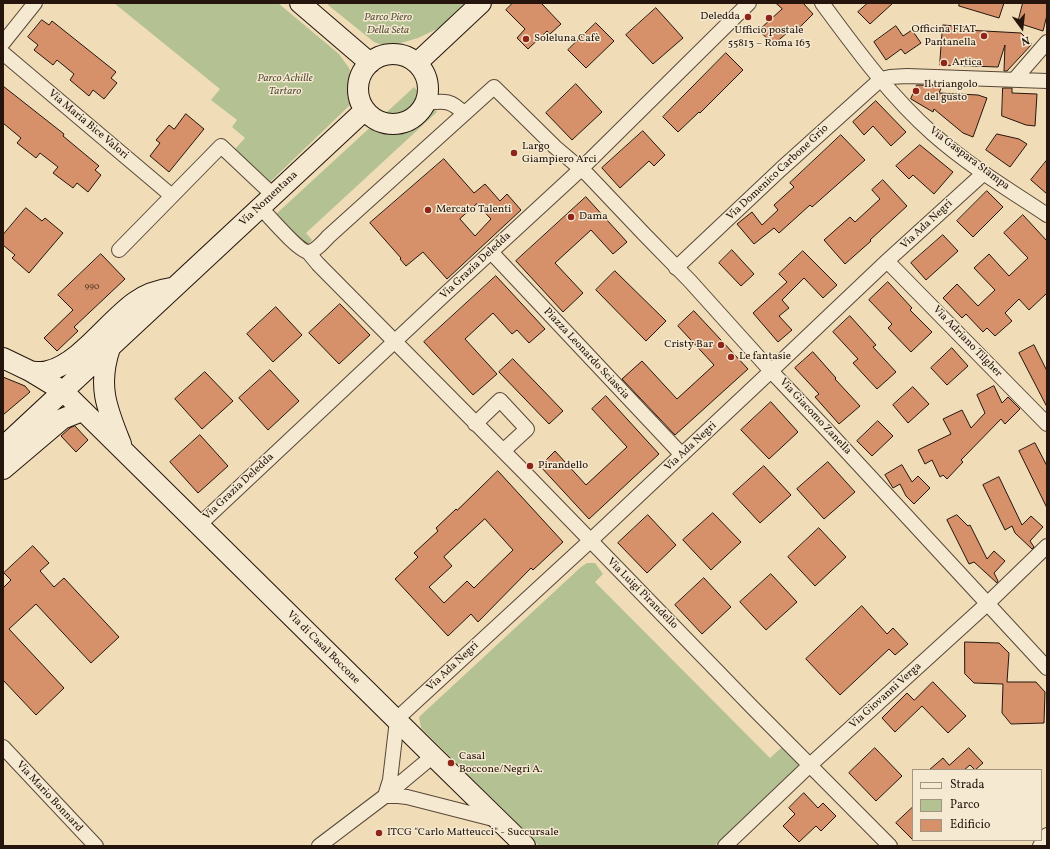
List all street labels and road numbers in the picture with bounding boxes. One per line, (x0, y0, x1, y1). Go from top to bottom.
street label: Via Maria Bice Valori (45, 88, 131, 162)
street label: Via Domenico Carbone Grio (724, 122, 832, 224)
street label: Via Gaspara Stampa (926, 124, 1012, 194)
street label: Via Nomentana (237, 169, 301, 229)
street label: Via Ada Negri (898, 198, 956, 252)
street label: Via Grazia Deledda (438, 230, 514, 302)
street label: Via Adriano Tilgher (930, 304, 1004, 380)
street label: Piazza Leonardo Sciascia (540, 306, 632, 402)
street label: Via Giacomo Zanella (776, 376, 854, 458)
street label: Via Ada Negri (662, 420, 720, 474)
street label: Via Grazia Deledda (201, 451, 277, 523)
street label: Via Luigi Pirandello (604, 556, 680, 632)
street label: Via di Casal Boccone (284, 609, 362, 687)
street label: Via Ada Negri (424, 640, 482, 694)
street label: Via Giovanni Verga (847, 660, 925, 732)
street label: Via Mario Bonnard (13, 759, 85, 835)

